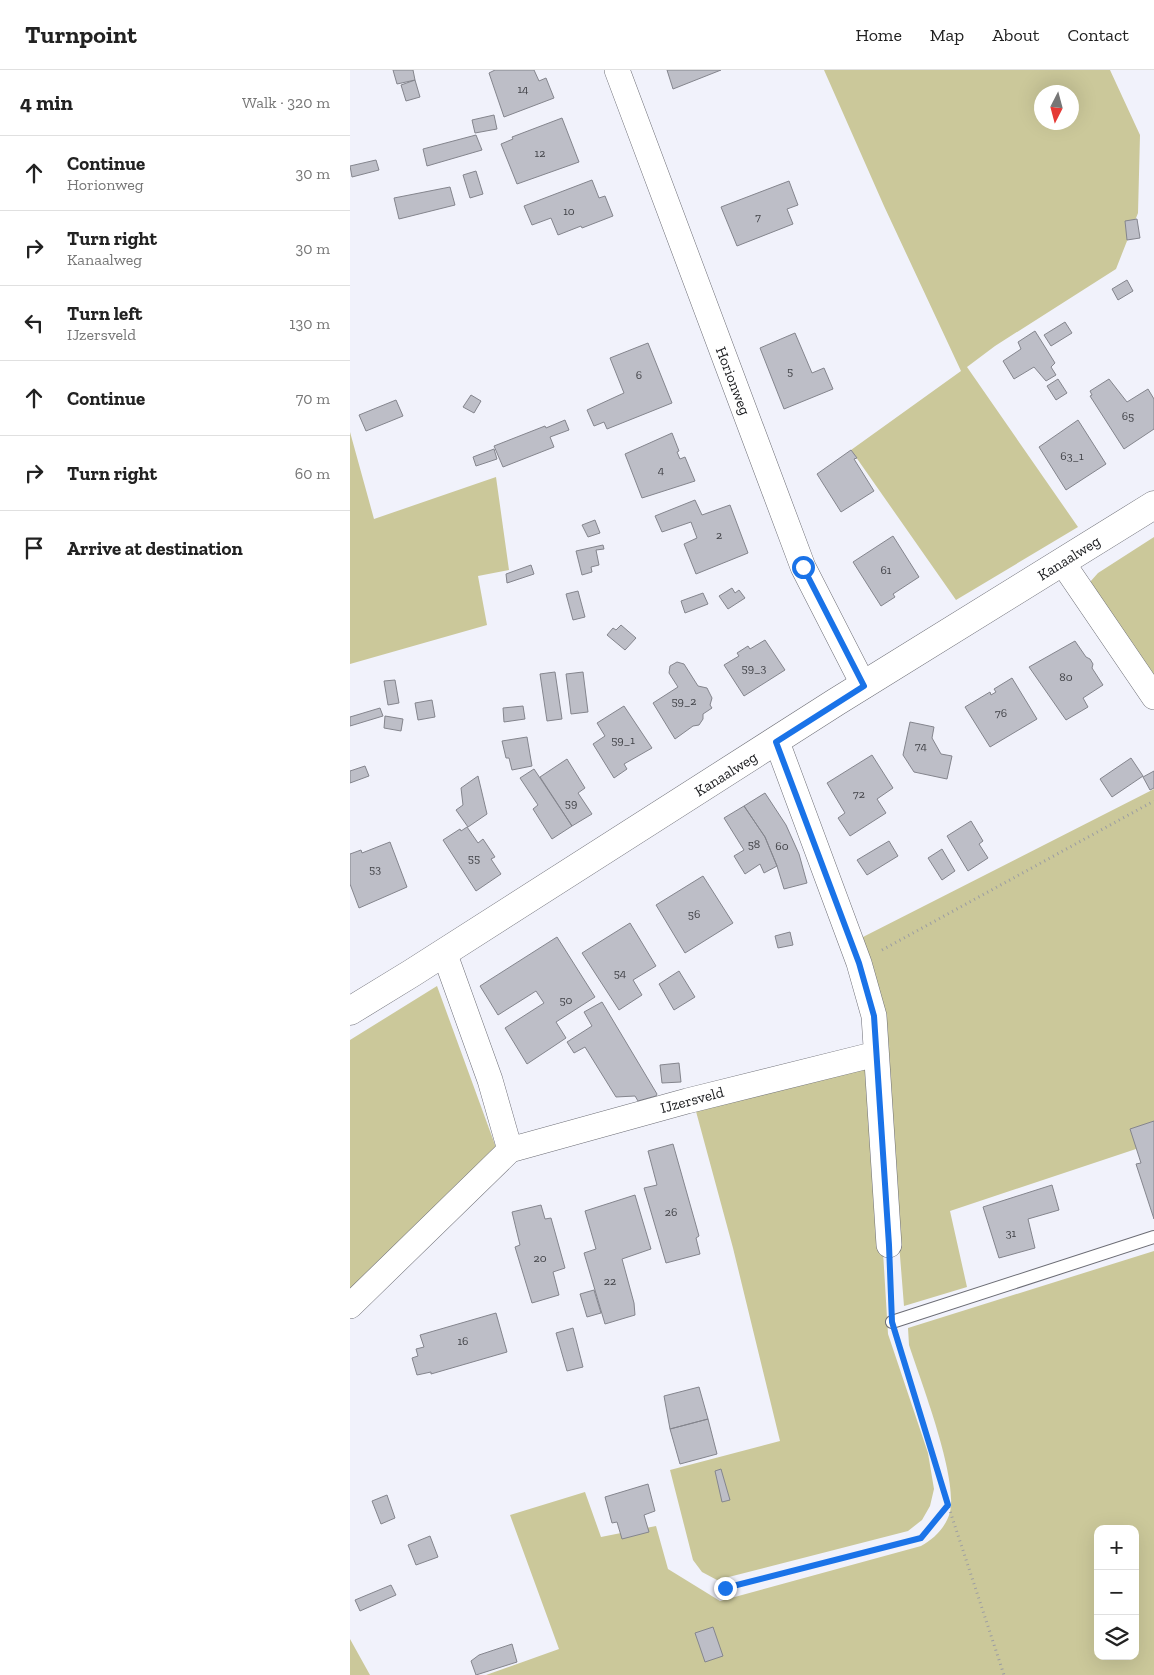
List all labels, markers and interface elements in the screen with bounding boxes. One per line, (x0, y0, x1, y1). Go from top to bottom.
text: Turnpoint (25, 20, 137, 49)
text: Home (855, 24, 902, 46)
text: Map (930, 24, 964, 46)
text: About (992, 24, 1039, 46)
text: Contact (1067, 24, 1129, 46)
house number: 14 (517, 82, 529, 96)
north arrow (1034, 85, 1079, 130)
text: 4 min (20, 90, 73, 115)
text: Walk · 320 m (242, 93, 330, 112)
house number: 12 (535, 146, 545, 160)
text: Continue (67, 152, 145, 175)
icon: ahead (20, 159, 48, 187)
text: 30 m (296, 164, 330, 183)
text: Horionweg (67, 175, 144, 194)
house number: 10 (563, 204, 575, 218)
house number: 7 (755, 210, 761, 224)
text: Turn right (67, 227, 157, 250)
icon: right (20, 234, 48, 262)
text: 30 m (296, 239, 330, 258)
text: Kanaalweg (67, 250, 142, 269)
text: Turn left (67, 302, 142, 325)
icon: left (20, 309, 48, 337)
text: 130 m (289, 314, 330, 333)
text: IJzersveld (67, 325, 136, 344)
street label: Horionweg (712, 344, 754, 418)
house number: 5 (787, 364, 793, 378)
house number: 6 (636, 368, 642, 382)
icon: ahead (20, 384, 48, 412)
text: Continue (67, 387, 145, 410)
text: 70 m (296, 389, 330, 408)
house number: 65 (1122, 409, 1134, 423)
house number: 63_1 (1060, 449, 1084, 463)
icon: right (20, 459, 48, 487)
text: Turn right (67, 462, 157, 485)
house number: 4 (658, 463, 665, 477)
text: 60 m (295, 464, 330, 483)
house number: 2 (716, 528, 722, 542)
street label: Kanaalweg (1034, 532, 1104, 584)
icon: arrive (20, 534, 48, 562)
text: Arrive at destination (67, 537, 243, 560)
route start (792, 556, 815, 579)
house number: 61 (881, 563, 892, 577)
house number: 59_3 (742, 661, 767, 675)
house number: 80 (1059, 670, 1073, 684)
house number: 59_2 (671, 694, 697, 708)
house number: 76 (995, 706, 1007, 720)
house number: 59_1 (611, 733, 635, 747)
house number: 74 (915, 739, 927, 753)
street label: Kanaalweg (691, 748, 761, 800)
house number: 72 (853, 787, 865, 801)
house number: 59 (565, 796, 577, 810)
house number: 58 (748, 837, 760, 851)
house number: 60 (775, 839, 789, 853)
house number: 55 (468, 851, 480, 865)
house number: 53 (369, 862, 381, 876)
house number: 56 (688, 907, 700, 921)
house number: 54 (614, 966, 627, 980)
house number: 50 (559, 993, 573, 1007)
street label: IJzersveld (658, 1083, 726, 1117)
house number: 26 (665, 1205, 677, 1219)
house number: 31 (1006, 1226, 1017, 1240)
house number: 20 (533, 1251, 547, 1265)
house number: 22 (604, 1274, 616, 1288)
house number: 16 (458, 1334, 469, 1348)
map controls (1094, 1525, 1139, 1660)
button: + (1094, 1525, 1139, 1570)
button: − (1094, 1570, 1139, 1615)
route end (714, 1577, 737, 1600)
button: layers (1094, 1615, 1139, 1660)

